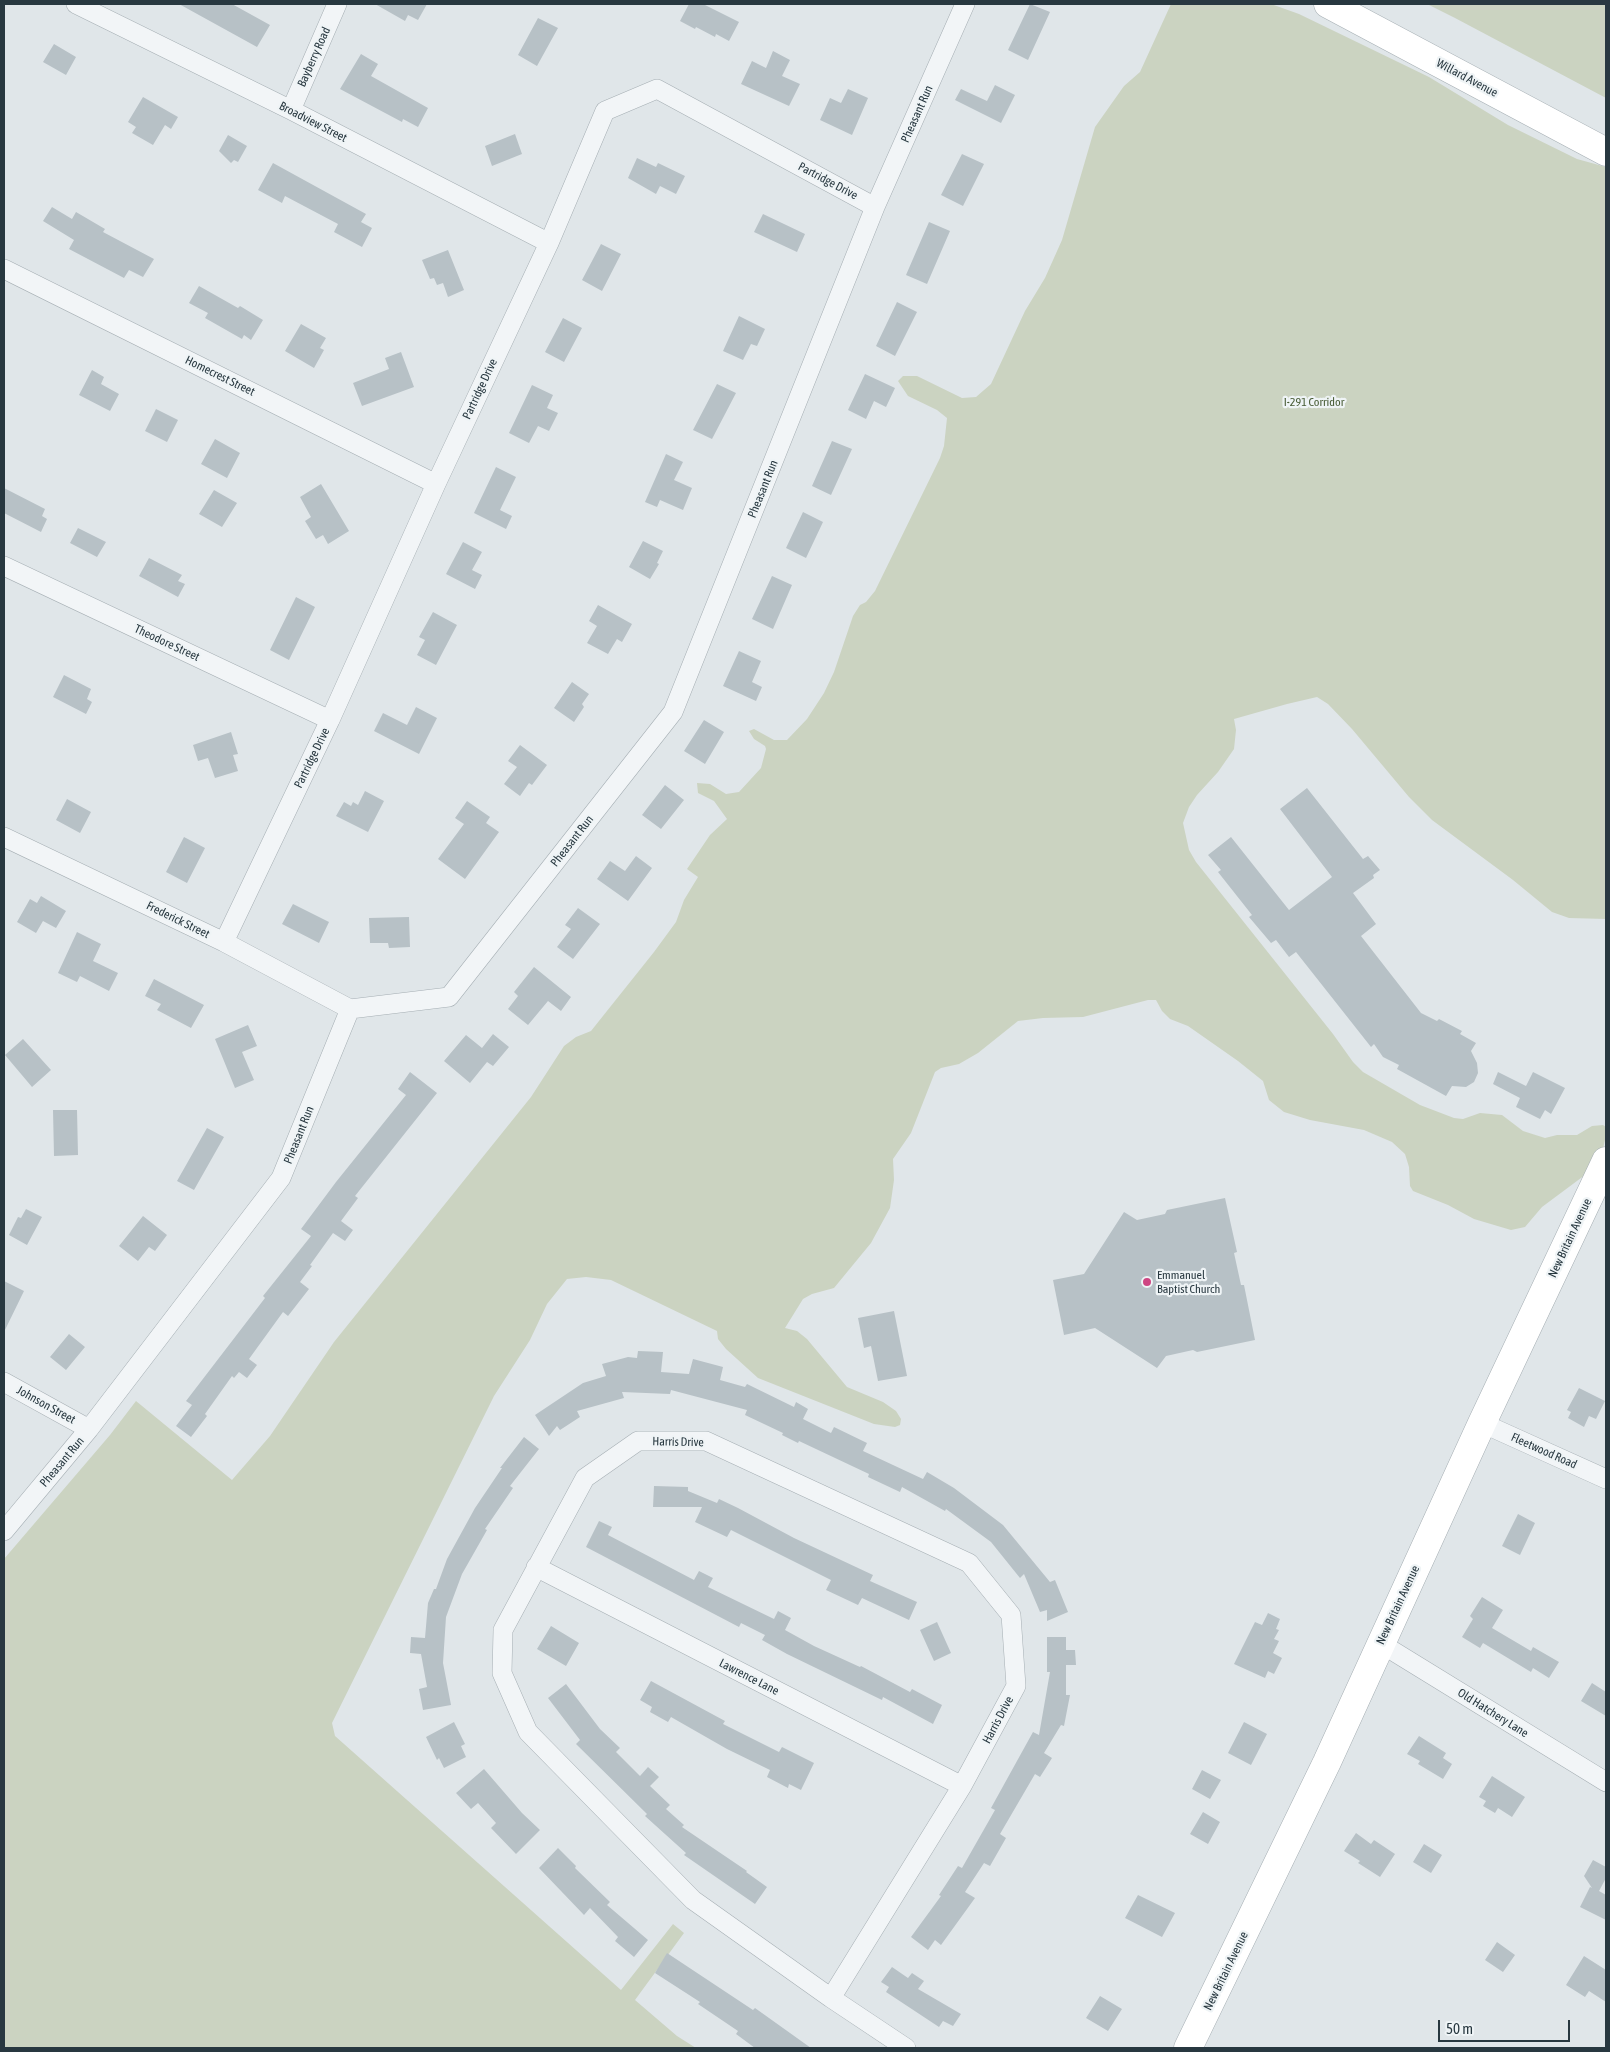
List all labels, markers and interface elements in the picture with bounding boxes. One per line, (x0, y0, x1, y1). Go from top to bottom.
street label: Bayberry Road (294, 25, 334, 89)
street label: Willard Avenue (1434, 56, 1500, 100)
street label: Pheasant Run (898, 83, 936, 145)
street label: Broadview Street (277, 99, 349, 145)
street label: Partridge Drive (796, 159, 860, 203)
street label: Homecrest Street (183, 353, 257, 399)
street label: Partridge Drive (460, 356, 500, 422)
park label: I-291 Corridor (1284, 395, 1344, 409)
street label: Pheasant Run (745, 458, 781, 520)
street label: Theodore Street (132, 622, 202, 664)
street label: Partridge Drive (291, 725, 333, 791)
street label: Pheasant Run (548, 813, 596, 869)
street label: Frederick Street (144, 898, 212, 942)
street label: Pheasant Run (281, 1104, 317, 1166)
street label: New Britain Avenue (1545, 1196, 1595, 1280)
place label: Emmanuel Baptist Church (1157, 1268, 1220, 1296)
marker: Emmanuel Baptist Church (1141, 1276, 1153, 1288)
street label: Johnson Street (14, 1383, 78, 1427)
street label: Fleetwood Road (1509, 1430, 1579, 1472)
street label: Pheasant Run (37, 1434, 87, 1490)
street label: Harris Drive (652, 1434, 704, 1450)
street label: New Britain Avenue (1373, 1563, 1423, 1647)
street label: Lawrence Lane (717, 1656, 781, 1698)
street label: Old Hatchery Lane (1455, 1686, 1531, 1740)
street label: Harris Drive (980, 1694, 1016, 1746)
street label: New Britain Avenue (1201, 1929, 1251, 2013)
scale bar (1440, 2010, 1572, 2042)
text: 50 m (1446, 2020, 1473, 2037)

